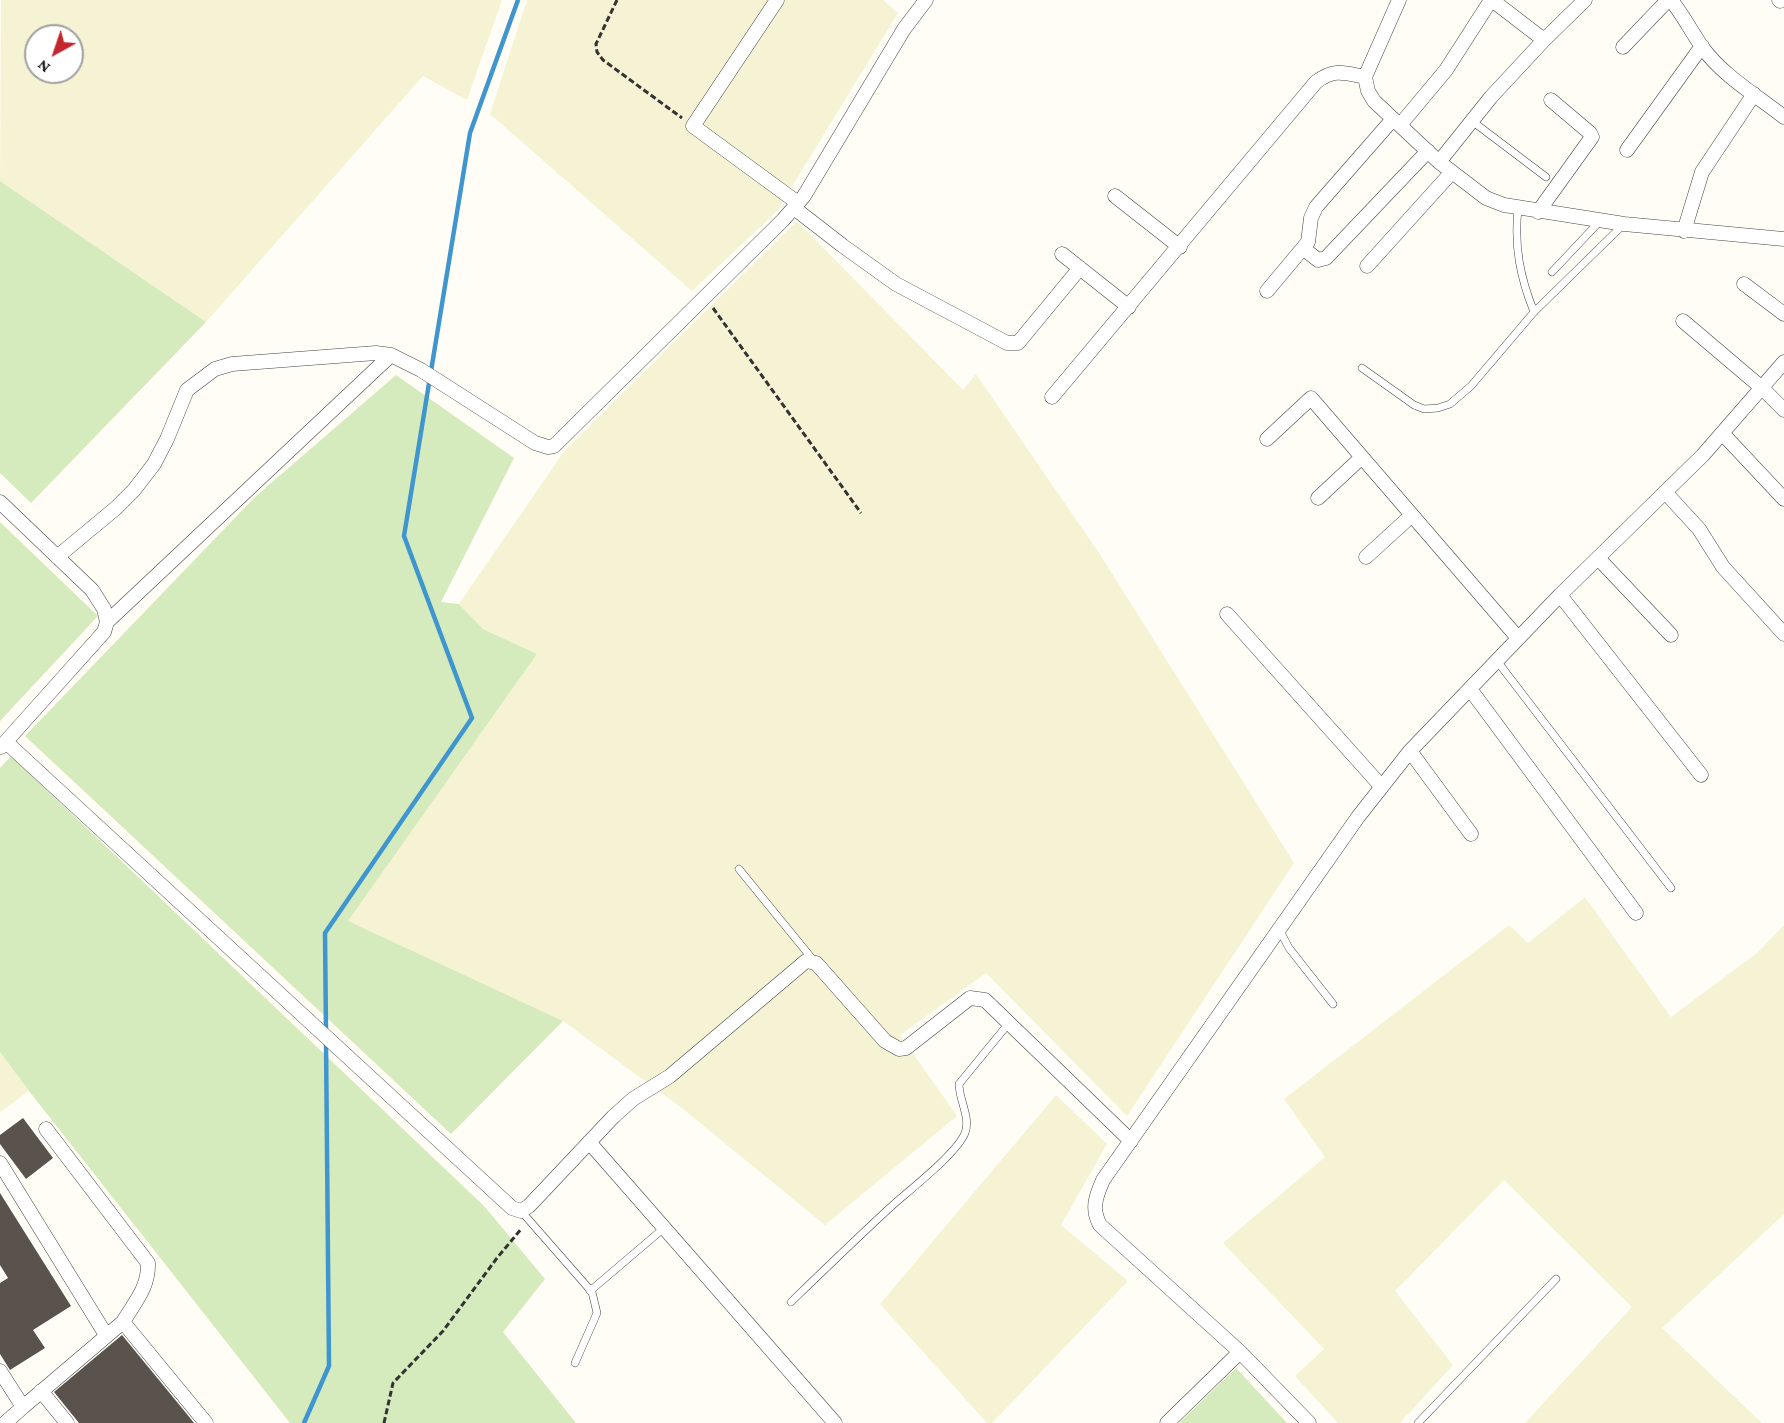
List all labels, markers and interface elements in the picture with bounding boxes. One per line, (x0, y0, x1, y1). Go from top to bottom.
north arrow (24, 24, 84, 84)
text: N (34, 57, 53, 77)

